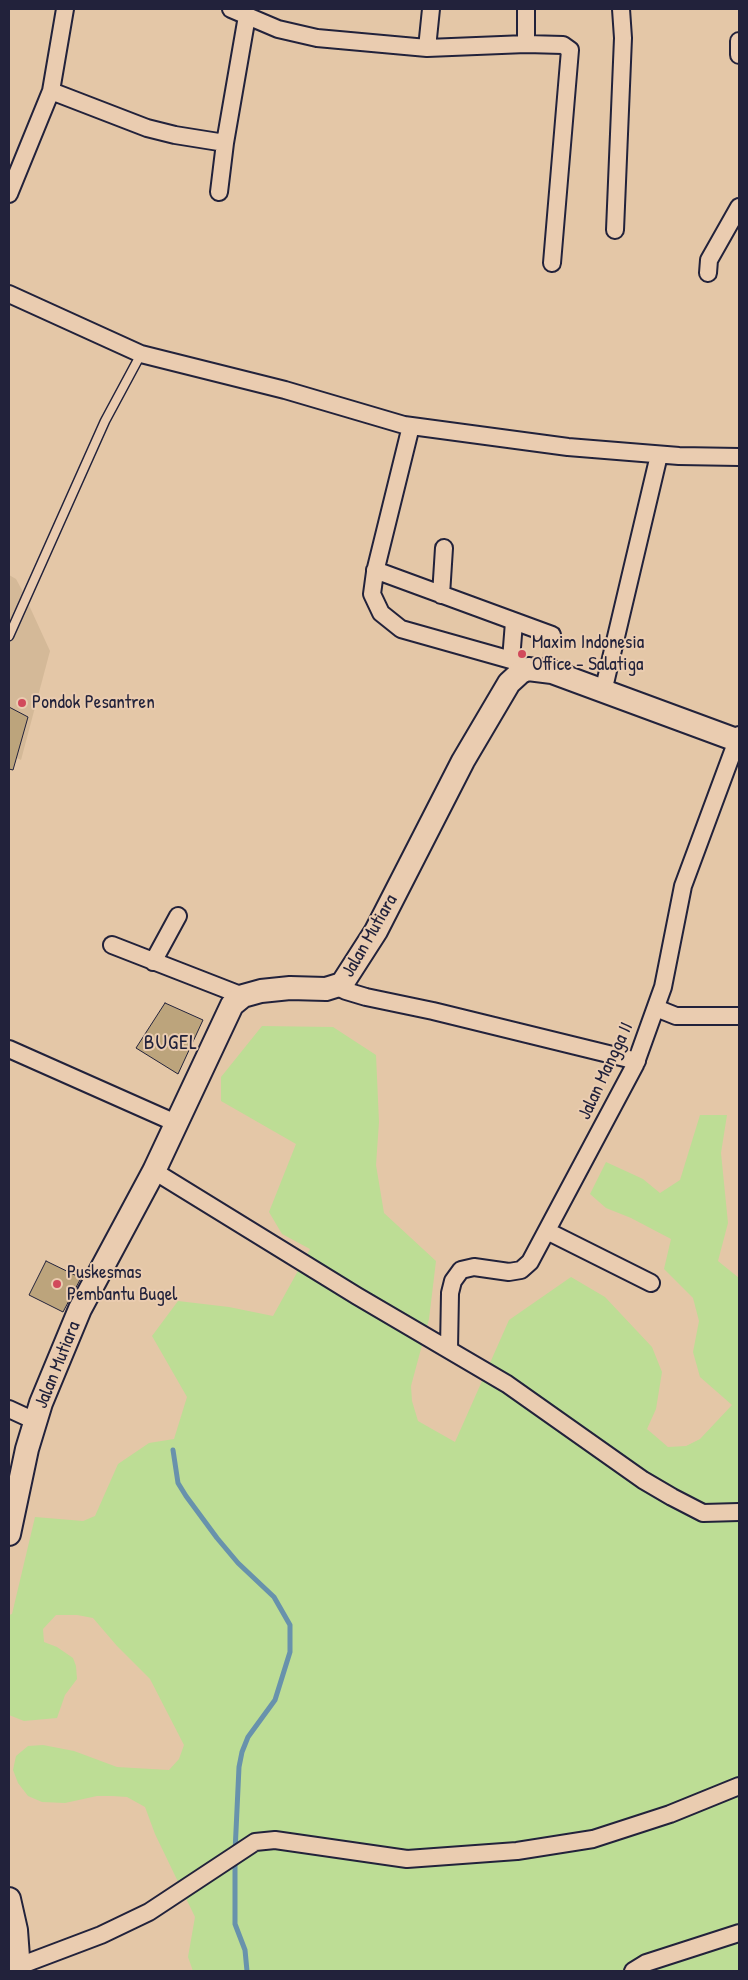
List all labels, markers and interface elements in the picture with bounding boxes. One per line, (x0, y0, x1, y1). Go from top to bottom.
place label: Maxim Indonesia Office - Salatiga (532, 632, 644, 676)
marker: Maxim Indonesia Office - Salatiga (516, 648, 528, 660)
place label: Pondok Pesantren (32, 692, 155, 714)
marker: Pondok Pesantren (16, 697, 28, 709)
street label: Jalan Mutiara (337, 891, 403, 981)
street label: Jalan Mangga II (573, 1019, 639, 1123)
district label: BUGEL (143, 1030, 199, 1056)
place label: Puskesmas Pembantu Bugel (67, 1262, 177, 1306)
marker: Puskesmas Pembantu Bugel (51, 1278, 63, 1290)
street label: Jalan Mutiara (30, 1318, 86, 1412)

